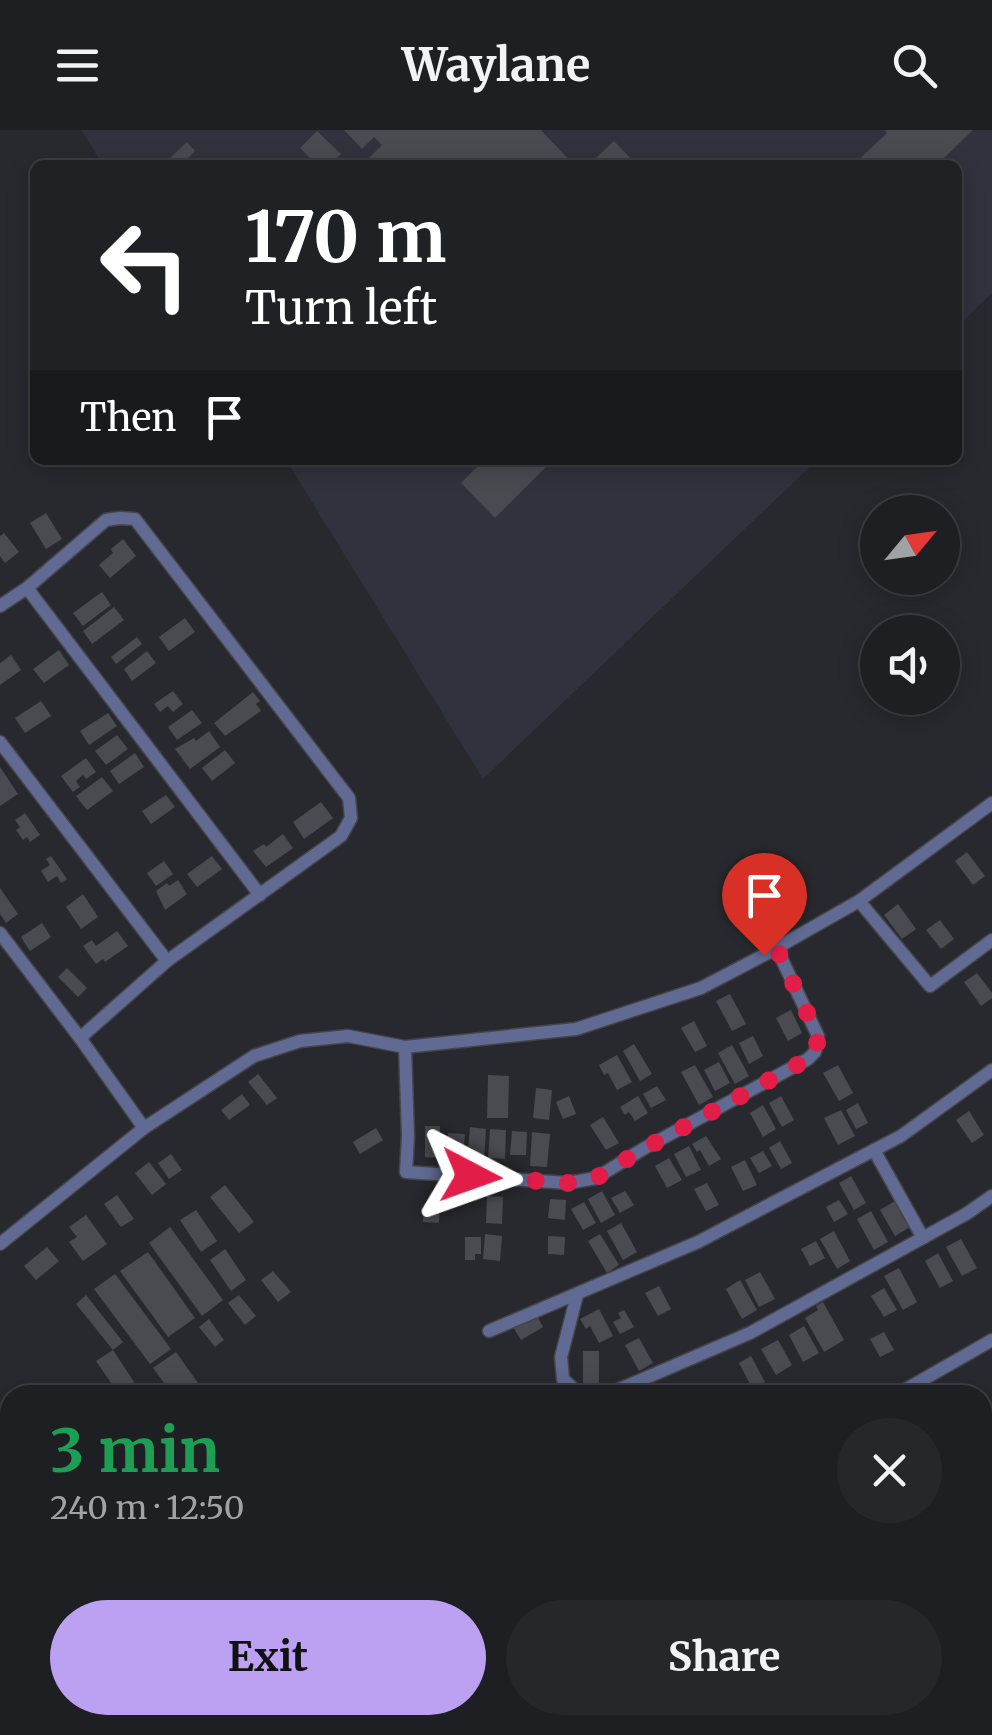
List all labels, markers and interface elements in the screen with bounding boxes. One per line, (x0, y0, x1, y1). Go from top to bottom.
text: Waylane (402, 37, 590, 93)
icon: menu (50, 38, 105, 93)
icon: search (887, 38, 942, 93)
text: 170 m (245, 193, 446, 281)
icon: left (80, 200, 210, 330)
text: Turn left (245, 280, 437, 336)
icon: arrive (197, 390, 252, 445)
text: Then (80, 394, 177, 441)
north arrow (860, 495, 960, 595)
map controls (860, 495, 960, 715)
button: sound (860, 615, 960, 715)
pin (722, 853, 807, 956)
icon: arrive (737, 868, 792, 923)
position arrow (419, 1124, 523, 1228)
text: 3 min (50, 1413, 220, 1488)
button: close (837, 1418, 942, 1523)
text: 240 m · 12:50 (50, 1488, 244, 1528)
button: Exit (50, 1600, 486, 1715)
button: Share (506, 1600, 942, 1715)

